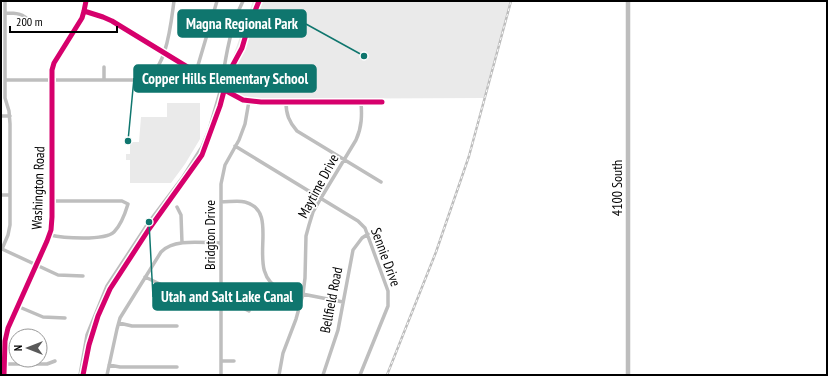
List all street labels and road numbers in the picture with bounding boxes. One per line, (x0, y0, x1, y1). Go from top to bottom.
street label: Washington Road (28, 146, 48, 230)
street label: Maytime Drive (294, 151, 342, 221)
street label: 4100 South (608, 160, 626, 216)
street label: Bridgton Drive (201, 200, 219, 270)
street label: Sennie Drive (367, 225, 405, 289)
street label: Bellfield Road (316, 265, 346, 335)

